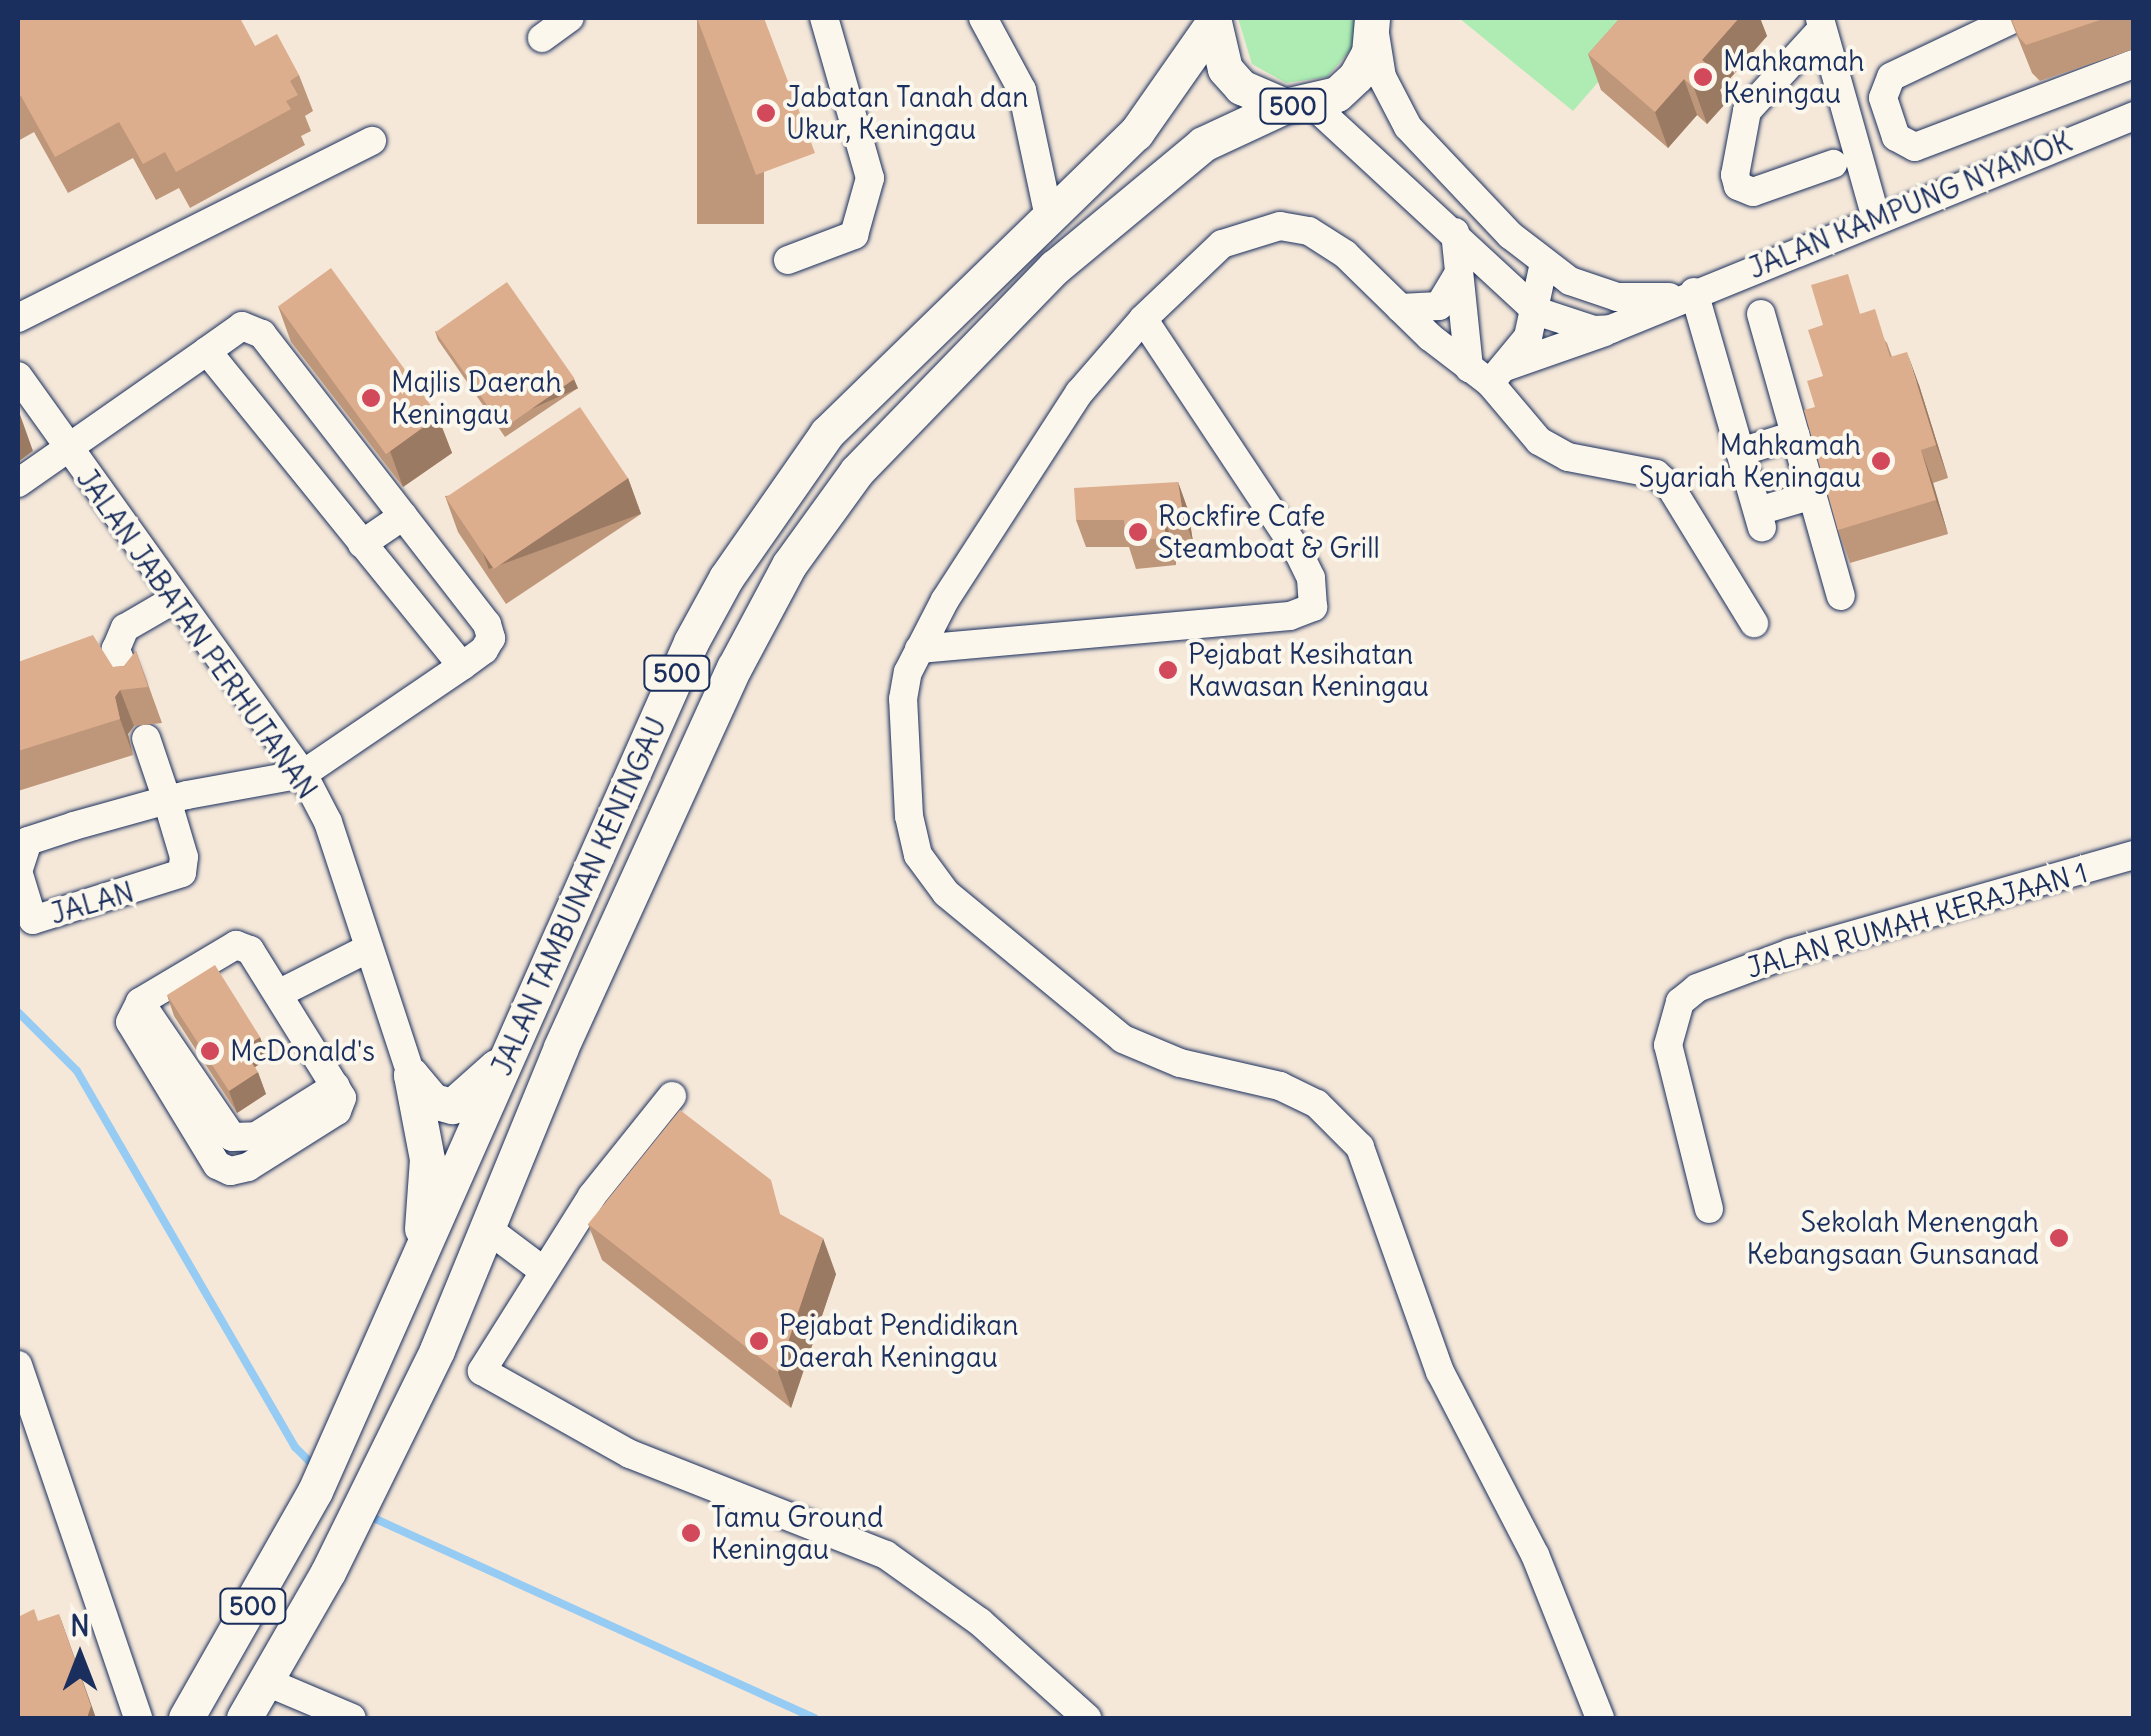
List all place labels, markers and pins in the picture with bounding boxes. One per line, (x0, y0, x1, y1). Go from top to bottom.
place label: Mahkamah Keningau (1723, 44, 1864, 110)
marker: Mahkamah Keningau (1692, 66, 1714, 88)
place label: Jabatan Tanah dan Ukur, Keningau (786, 80, 1028, 146)
marker: Jabatan Tanah dan Ukur, Keningau (755, 102, 777, 124)
place label: Majlis Daerah Keningau (391, 365, 562, 431)
marker: Majlis Daerah Keningau (360, 387, 382, 409)
place label: Mahkamah Syariah Keningau (1639, 428, 1861, 494)
marker: Mahkamah Syariah Keningau (1870, 450, 1892, 472)
place label: Rockfire Cafe Steamboat & Grill (1158, 499, 1380, 565)
marker: Rockfire Cafe Steamboat & Grill (1127, 521, 1149, 543)
place label: Pejabat Kesihatan Kawasan Keningau (1188, 637, 1429, 703)
marker: Pejabat Kesihatan Kawasan Keningau (1157, 659, 1179, 681)
place label: McDonald's (230, 1034, 375, 1068)
marker: McDonald's (199, 1040, 221, 1062)
place label: Sekolah Menengah Kebangsaan Gunsanad (1746, 1205, 2039, 1271)
marker: Sekolah Menengah Kebangsaan Gunsanad (2048, 1227, 2070, 1249)
place label: Pejabat Pendidikan Daerah Keningau (779, 1308, 1018, 1374)
marker: Pejabat Pendidikan Daerah Keningau (748, 1330, 770, 1352)
place label: Tamu Ground Keningau (711, 1500, 883, 1566)
marker: Tamu Ground Keningau (680, 1522, 702, 1544)

